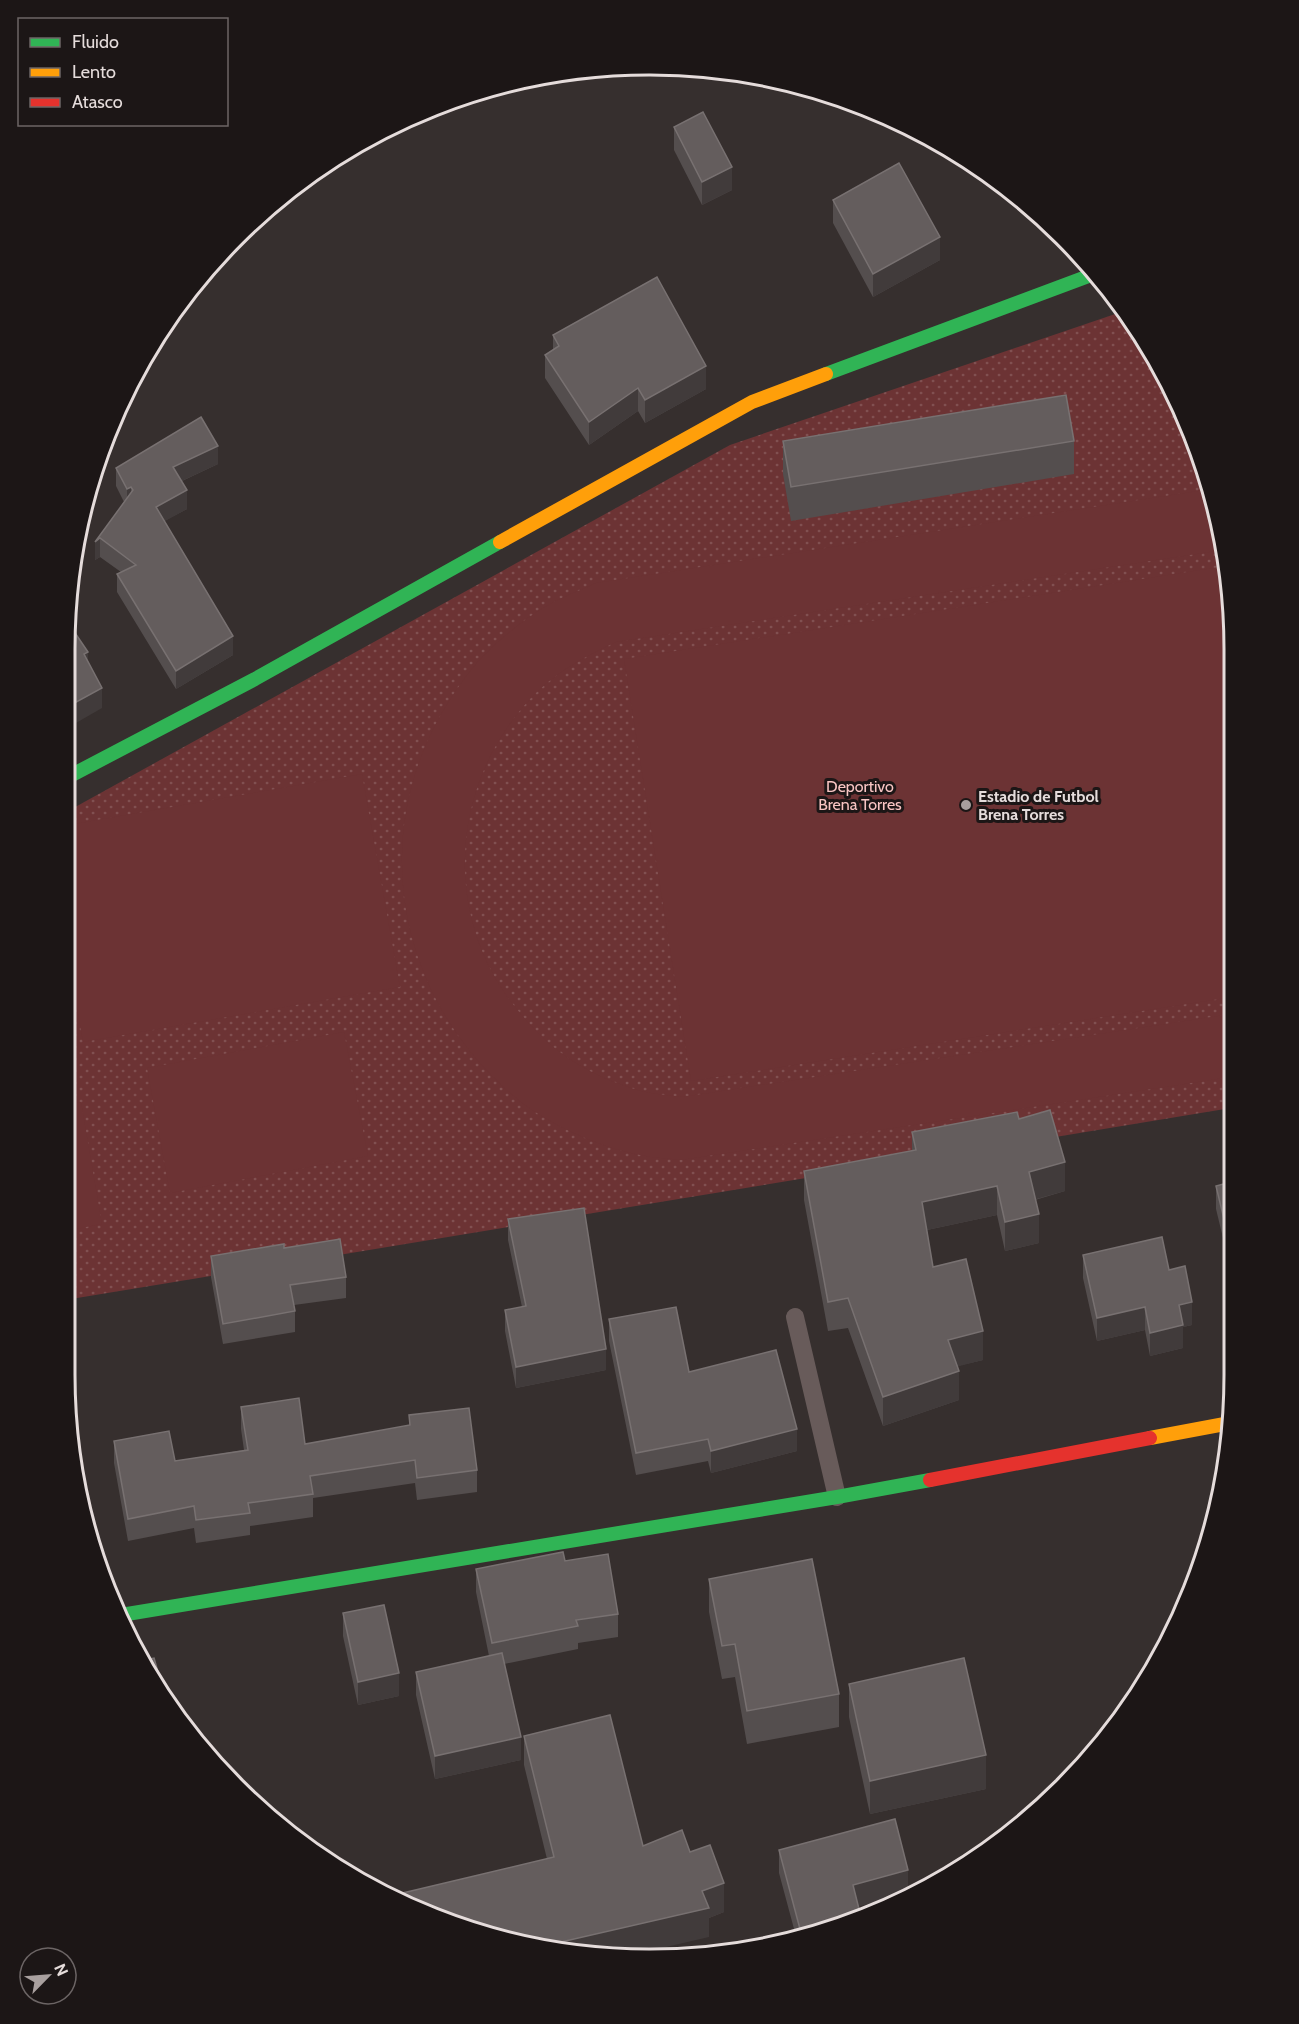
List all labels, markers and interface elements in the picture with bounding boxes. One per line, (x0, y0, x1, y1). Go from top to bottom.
legend (18, 18, 228, 126)
text: Fluido (72, 31, 119, 53)
text: Lento (72, 61, 116, 83)
text: Atasco (72, 91, 123, 113)
park label: Deportivo Brena Torres (818, 777, 902, 814)
place label: Estadio de Futbol Brena Torres (978, 787, 1099, 824)
marker: Estadio de Futbol Brena Torres (959, 798, 973, 812)
north arrow (18, 1946, 78, 2006)
text: N (50, 1961, 72, 1979)

